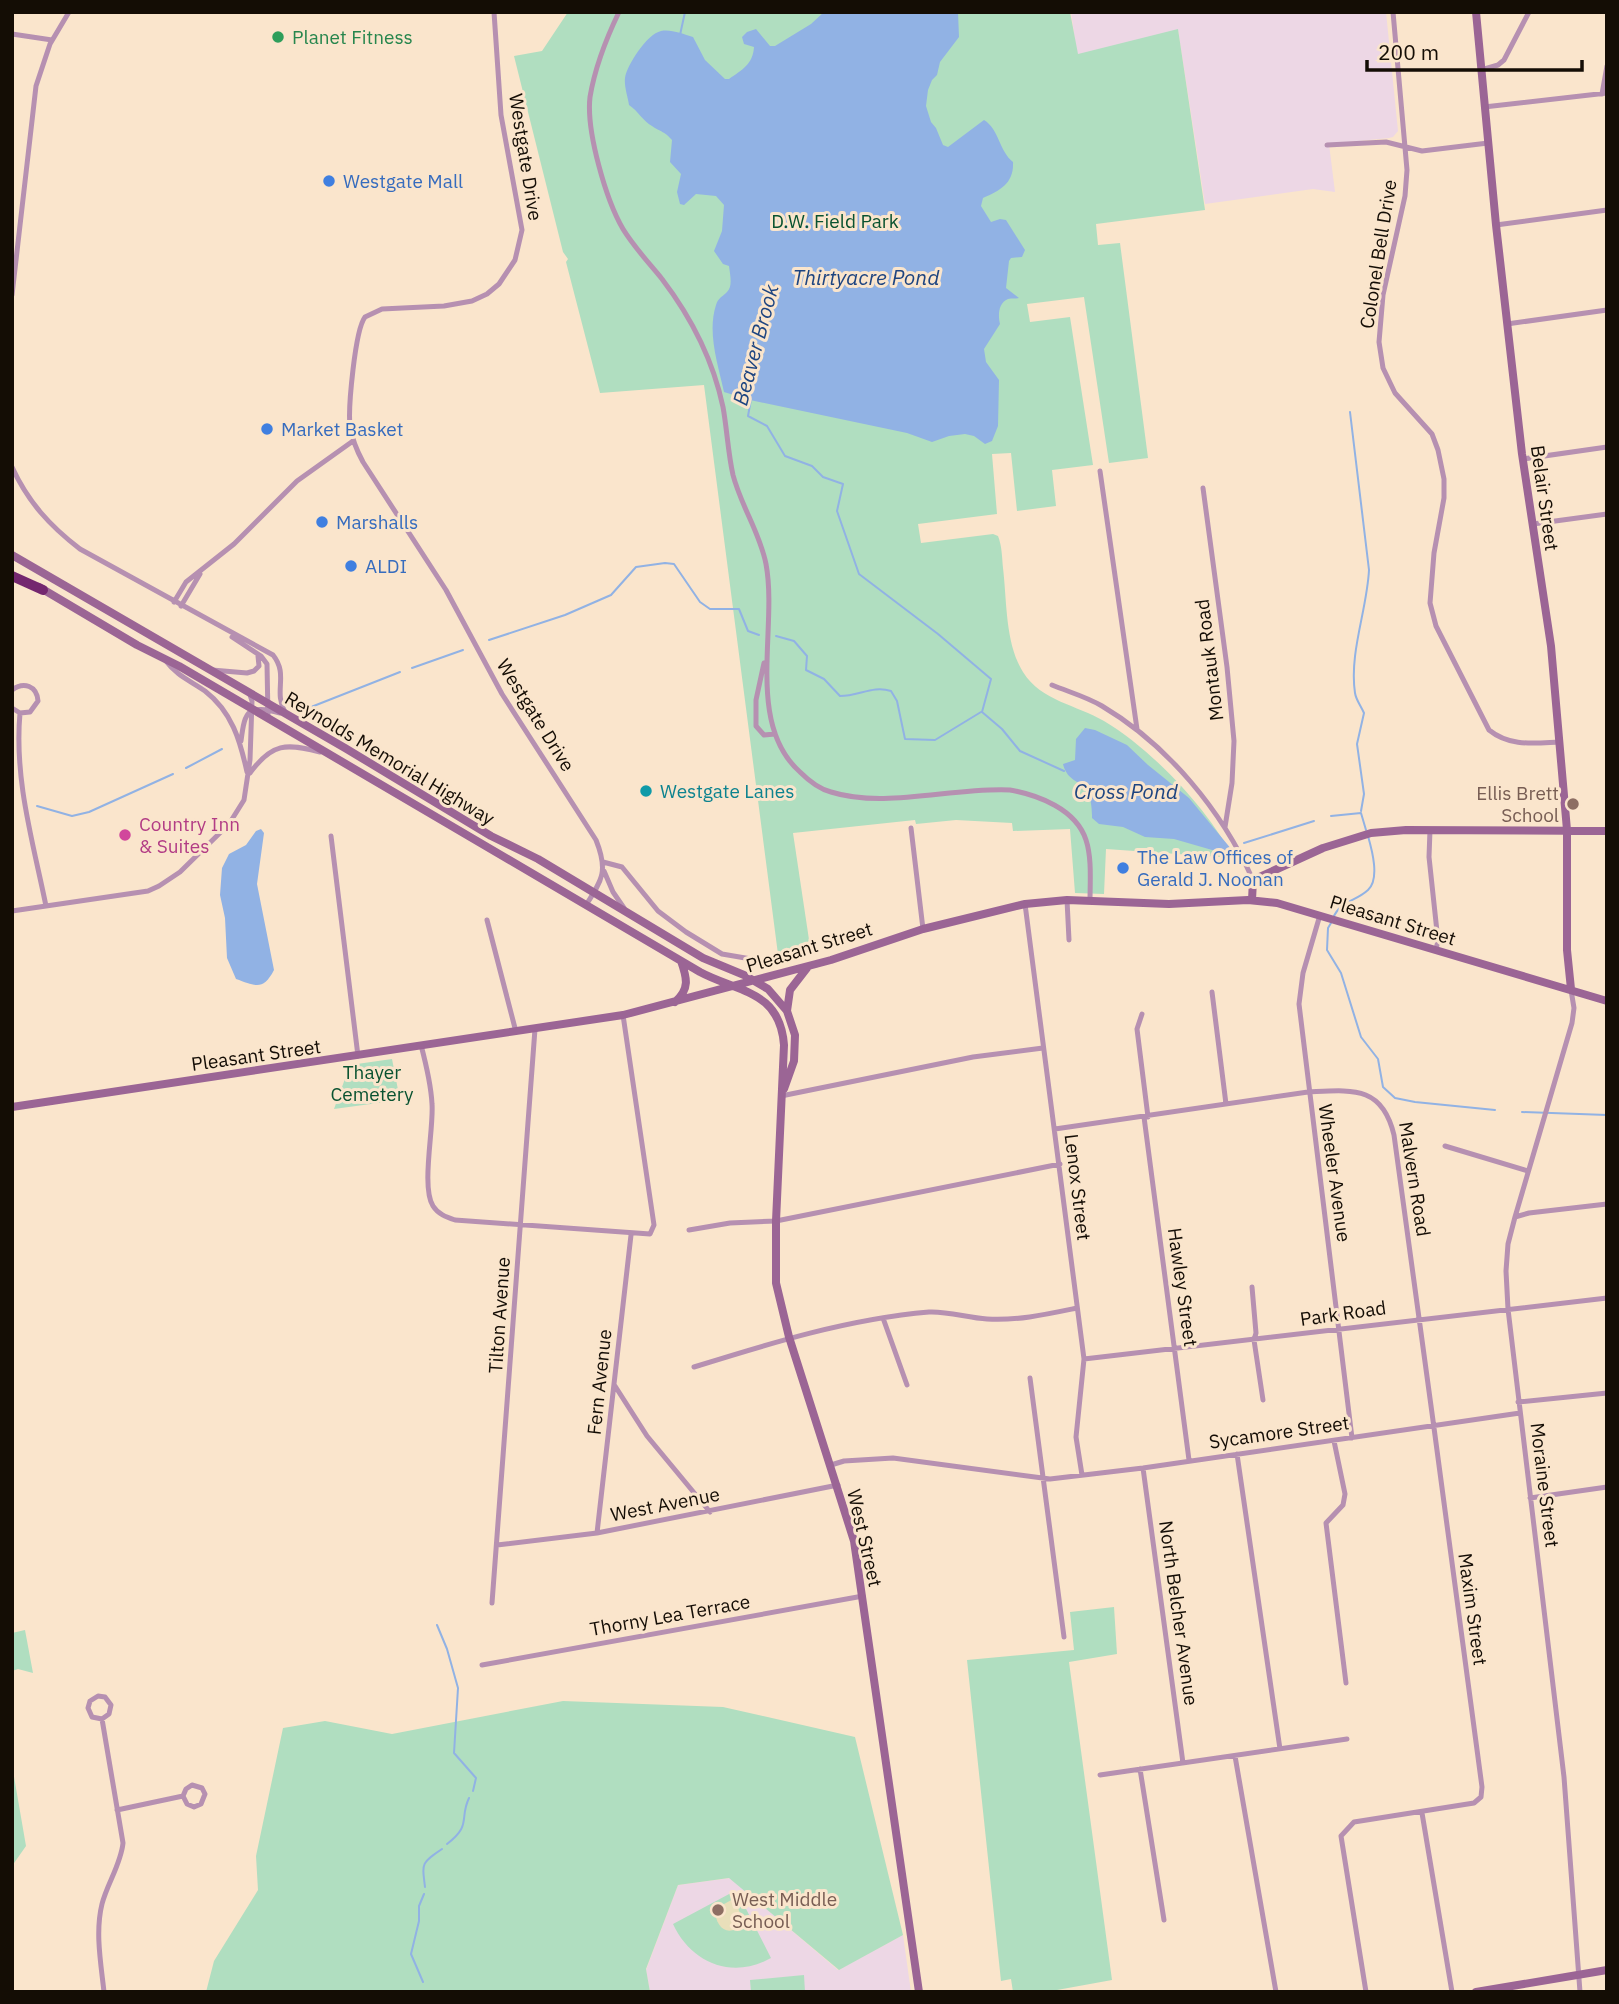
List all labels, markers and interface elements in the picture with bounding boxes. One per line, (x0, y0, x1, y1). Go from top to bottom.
place label: Planet Fitness (292, 25, 413, 49)
scale bar (1367, 28, 1582, 72)
marker: Planet Fitness (270, 29, 286, 45)
text: 200 m (1378, 38, 1439, 66)
street label: Westgate Drive (504, 92, 548, 222)
place label: Westgate Mall (343, 169, 463, 193)
marker: Westgate Mall (321, 173, 337, 189)
street label: Colonel Bell Drive (1354, 178, 1402, 330)
park label: D.W. Field Park (771, 209, 899, 233)
water label: Thirtyacre Pond (793, 263, 940, 291)
water label: Beaver Brook (725, 280, 785, 408)
place label: Market Basket (281, 417, 403, 441)
marker: Market Basket (259, 421, 275, 437)
street label: Belair Street (1526, 444, 1564, 552)
place label: Marshalls (336, 510, 418, 534)
marker: Marshalls (314, 514, 330, 530)
place label: ALDI (365, 554, 407, 578)
marker: ALDI (343, 558, 359, 574)
street label: Montauk Road (1190, 598, 1228, 722)
street label: Westgate Drive (492, 654, 580, 776)
street label: Reynolds Memorial Highway (281, 686, 500, 830)
water label: Cross Pond (1074, 777, 1179, 805)
place label: Westgate Lanes (660, 779, 794, 803)
place label: Ellis Brett School (1476, 781, 1559, 827)
marker: Westgate Lanes (638, 783, 654, 799)
marker: Ellis Brett School (1565, 796, 1581, 812)
place label: Country Inn & Suites (139, 812, 240, 858)
marker: Country Inn & Suites (117, 827, 133, 843)
place label: The Law Offices of Gerald J. Noonan (1137, 845, 1293, 891)
marker: The Law Offices of Gerald J. Noonan (1115, 860, 1131, 876)
street label: Pleasant Street (1327, 889, 1459, 951)
street label: Pleasant Street (743, 916, 875, 978)
street label: Pleasant Street (190, 1034, 322, 1076)
park label: Thayer Cemetery (331, 1060, 414, 1106)
street label: Wheeler Avenue (1313, 1102, 1357, 1244)
street label: Malvern Road (1394, 1120, 1436, 1238)
street label: Lenox Street (1060, 1132, 1096, 1242)
street label: Hawley Street (1163, 1226, 1203, 1348)
street label: Tilton Avenue (483, 1256, 515, 1374)
street label: Park Road (1298, 1295, 1388, 1331)
street label: Fern Avenue (582, 1328, 616, 1436)
street label: Sycamore Street (1207, 1410, 1351, 1454)
street label: Moraine Street (1525, 1421, 1565, 1549)
street label: West Avenue (608, 1482, 722, 1526)
street label: West Street (842, 1487, 888, 1589)
street label: North Belcher Avenue (1154, 1519, 1204, 1707)
street label: Maxim Street (1453, 1551, 1493, 1667)
street label: Thorny Lea Terrace (588, 1589, 752, 1641)
place label: West Middle School (732, 1887, 837, 1933)
marker: West Middle School (710, 1902, 726, 1918)

